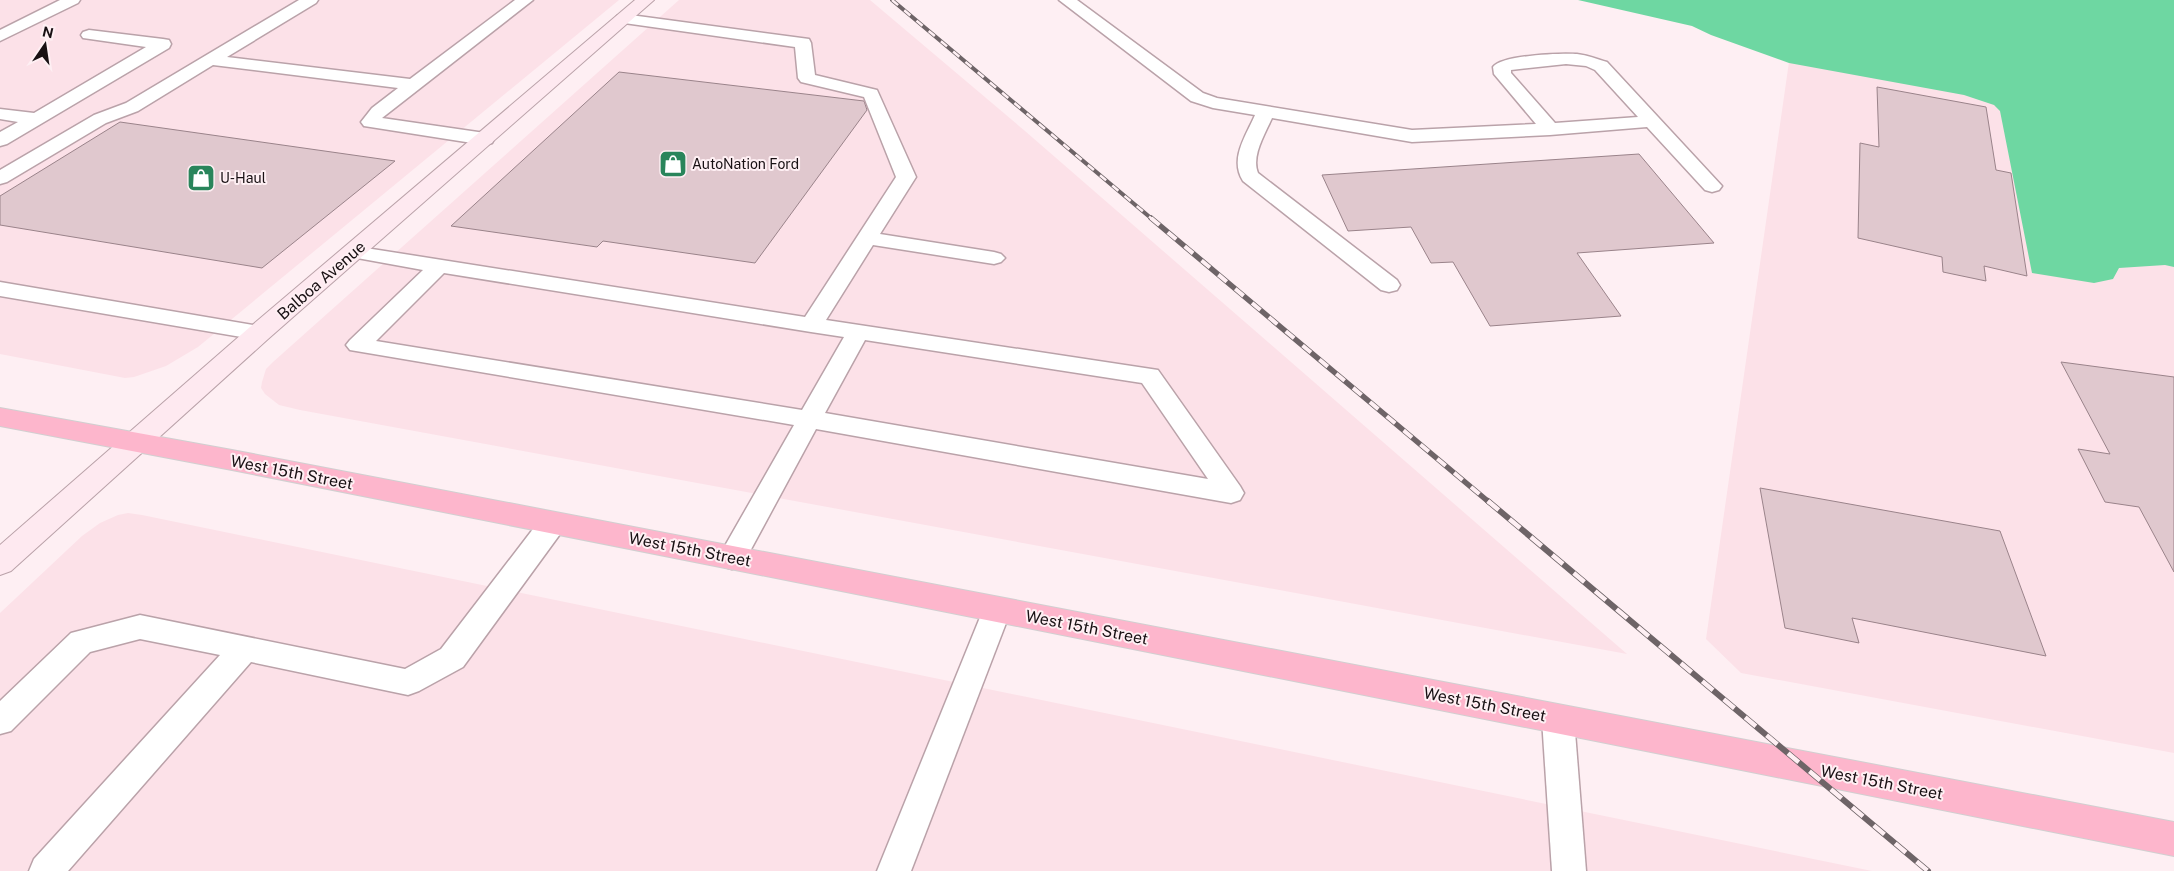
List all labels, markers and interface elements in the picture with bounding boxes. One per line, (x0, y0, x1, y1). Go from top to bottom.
north arrow (20, 20, 70, 70)
text: N (41, 23, 55, 41)
shop icon: AutoNation Ford (658, 149, 688, 179)
place label: AutoNation Ford (692, 156, 799, 172)
shop icon: U-Haul (186, 163, 216, 193)
place label: U-Haul (220, 170, 266, 186)
street label: Balboa Avenue (273, 237, 369, 324)
street label: West 15th Street (229, 451, 355, 494)
street label: West 15th Street (627, 528, 753, 571)
street label: West 15th Street (1024, 606, 1150, 649)
street label: West 15th Street (1422, 683, 1548, 726)
street label: West 15th Street (1819, 761, 1945, 804)

